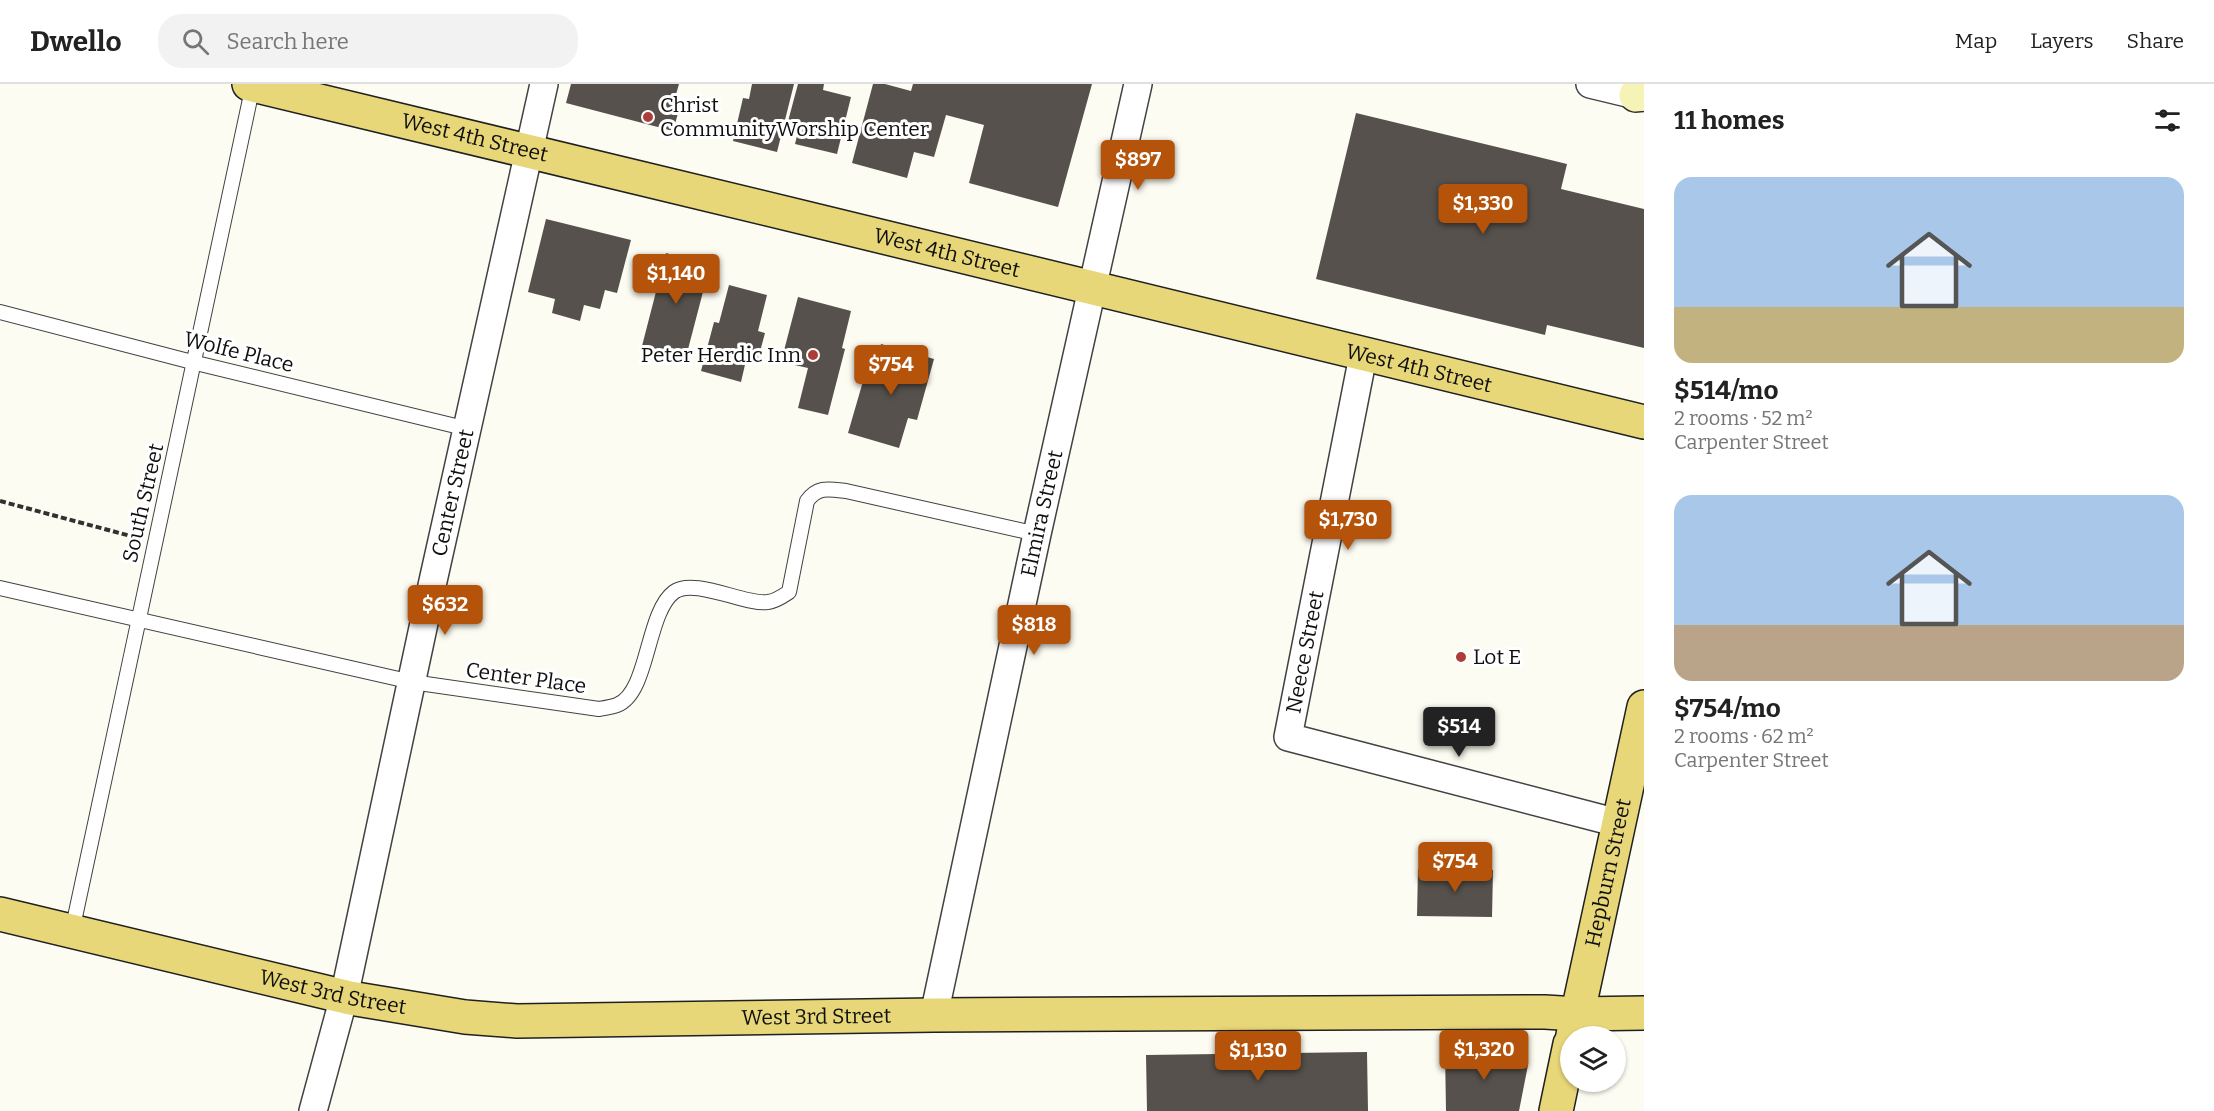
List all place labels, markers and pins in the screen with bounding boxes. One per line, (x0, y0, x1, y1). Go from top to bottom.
place label: Christ CommunityWorship Center (660, 92, 929, 142)
marker: Christ CommunityWorship Center (641, 110, 655, 124)
pin: $897 (1102, 140, 1174, 191)
pin: $1,330 (1434, 184, 1532, 235)
pin: $1,140 (627, 254, 725, 305)
place label: Peter Herdic Inn (641, 342, 801, 368)
pin: $754 (855, 345, 927, 396)
marker: Peter Herdic Inn (806, 348, 820, 362)
pin: $1,730 (1299, 500, 1397, 551)
pin: $632 (409, 585, 481, 636)
pin: $818 (998, 605, 1070, 656)
place label: Lot E (1473, 644, 1521, 670)
marker: Lot E (1454, 650, 1468, 664)
pin: $514 (1423, 707, 1495, 758)
pin: $754 (1419, 842, 1491, 893)
pin: $1,320 (1435, 1030, 1533, 1081)
pin: $1,130 (1209, 1031, 1307, 1082)

